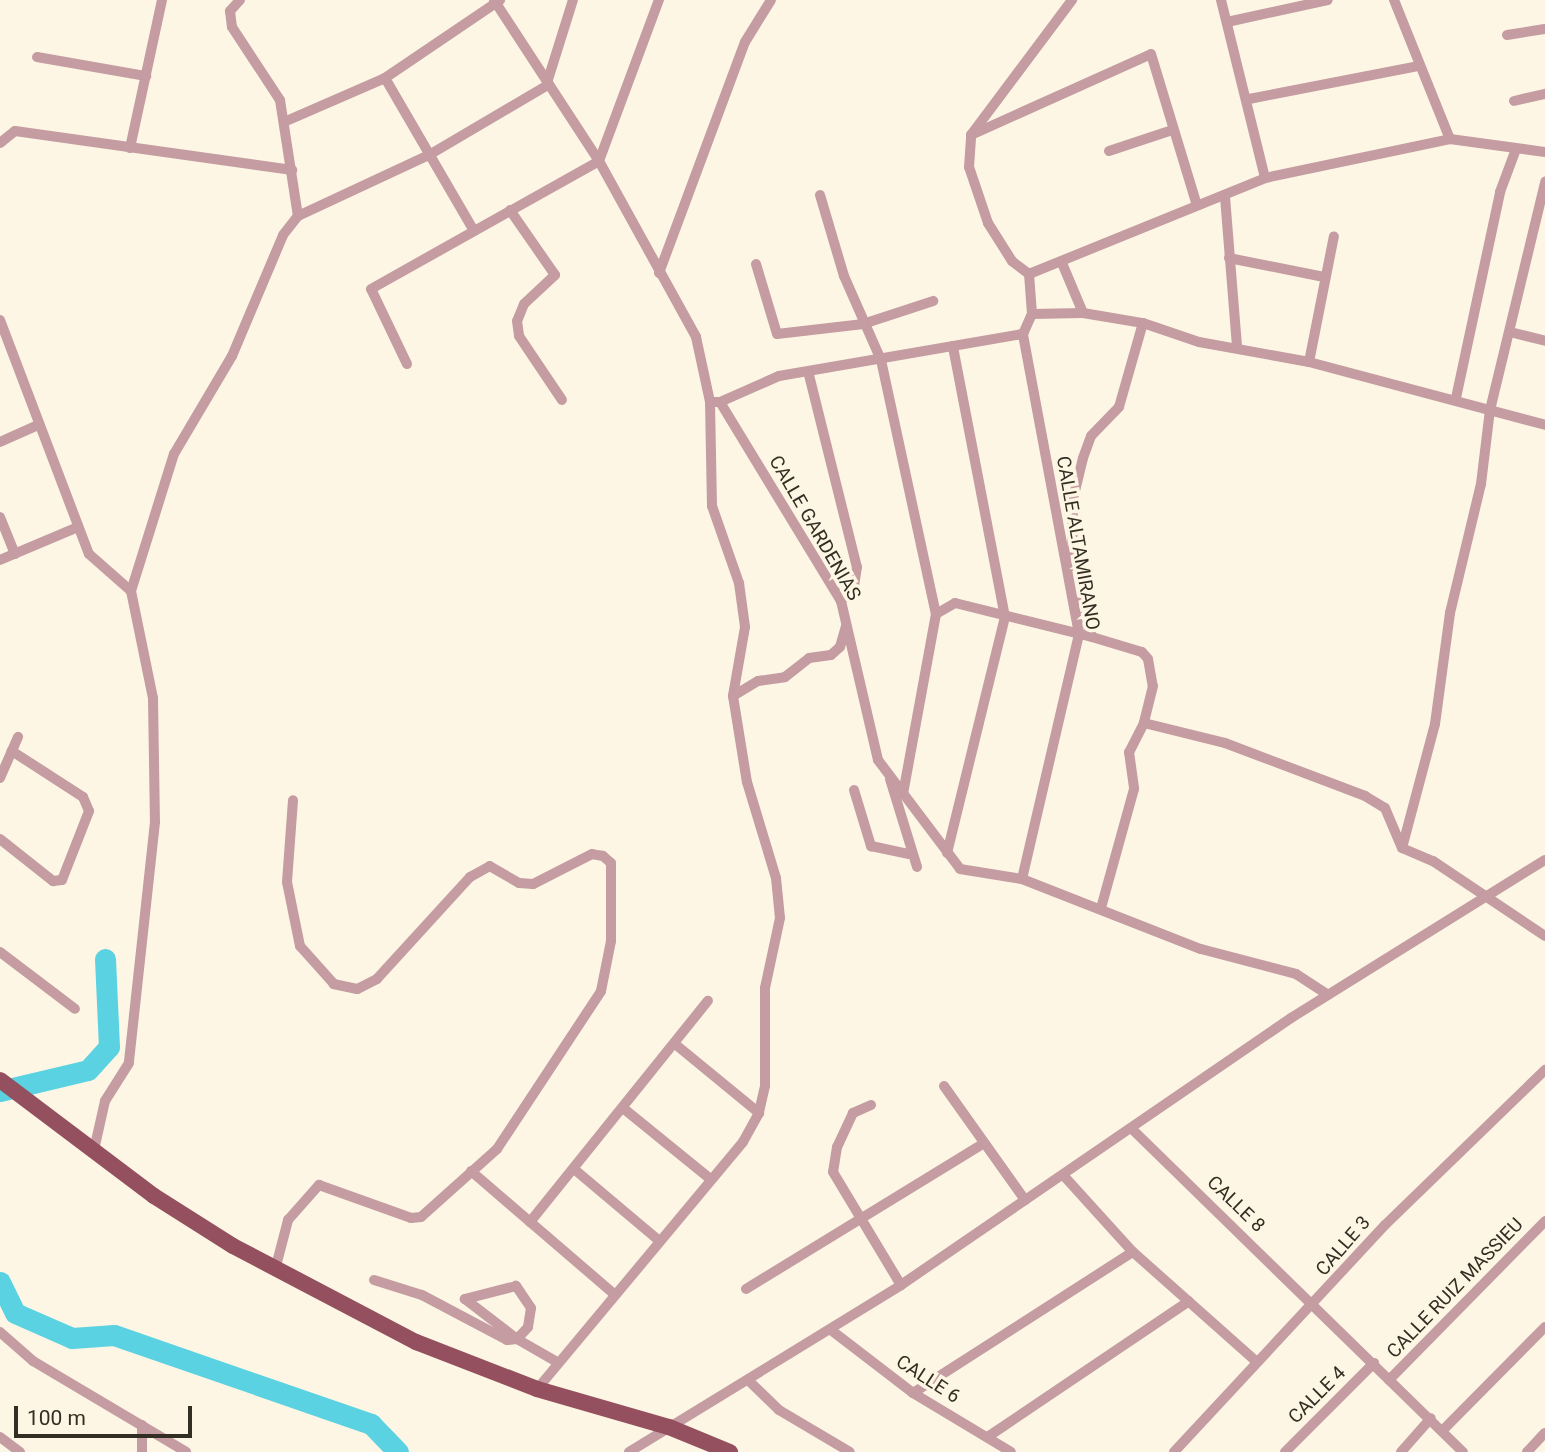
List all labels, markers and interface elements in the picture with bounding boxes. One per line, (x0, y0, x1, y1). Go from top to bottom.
street label: CALLE GARDENIAS (764, 451, 866, 605)
street label: CALLE ALTAMIRANO (1051, 454, 1105, 632)
street label: CALLE 8 (1202, 1171, 1270, 1237)
street label: CALLE 3 (1311, 1212, 1375, 1280)
street label: CALLE RUIZ MASSIEU (1382, 1213, 1528, 1363)
street label: CALLE 6 (892, 1350, 964, 1408)
street label: CALLE 4 (1284, 1362, 1350, 1428)
scale bar (18, 1392, 196, 1436)
text: 100 m (27, 1406, 86, 1430)

